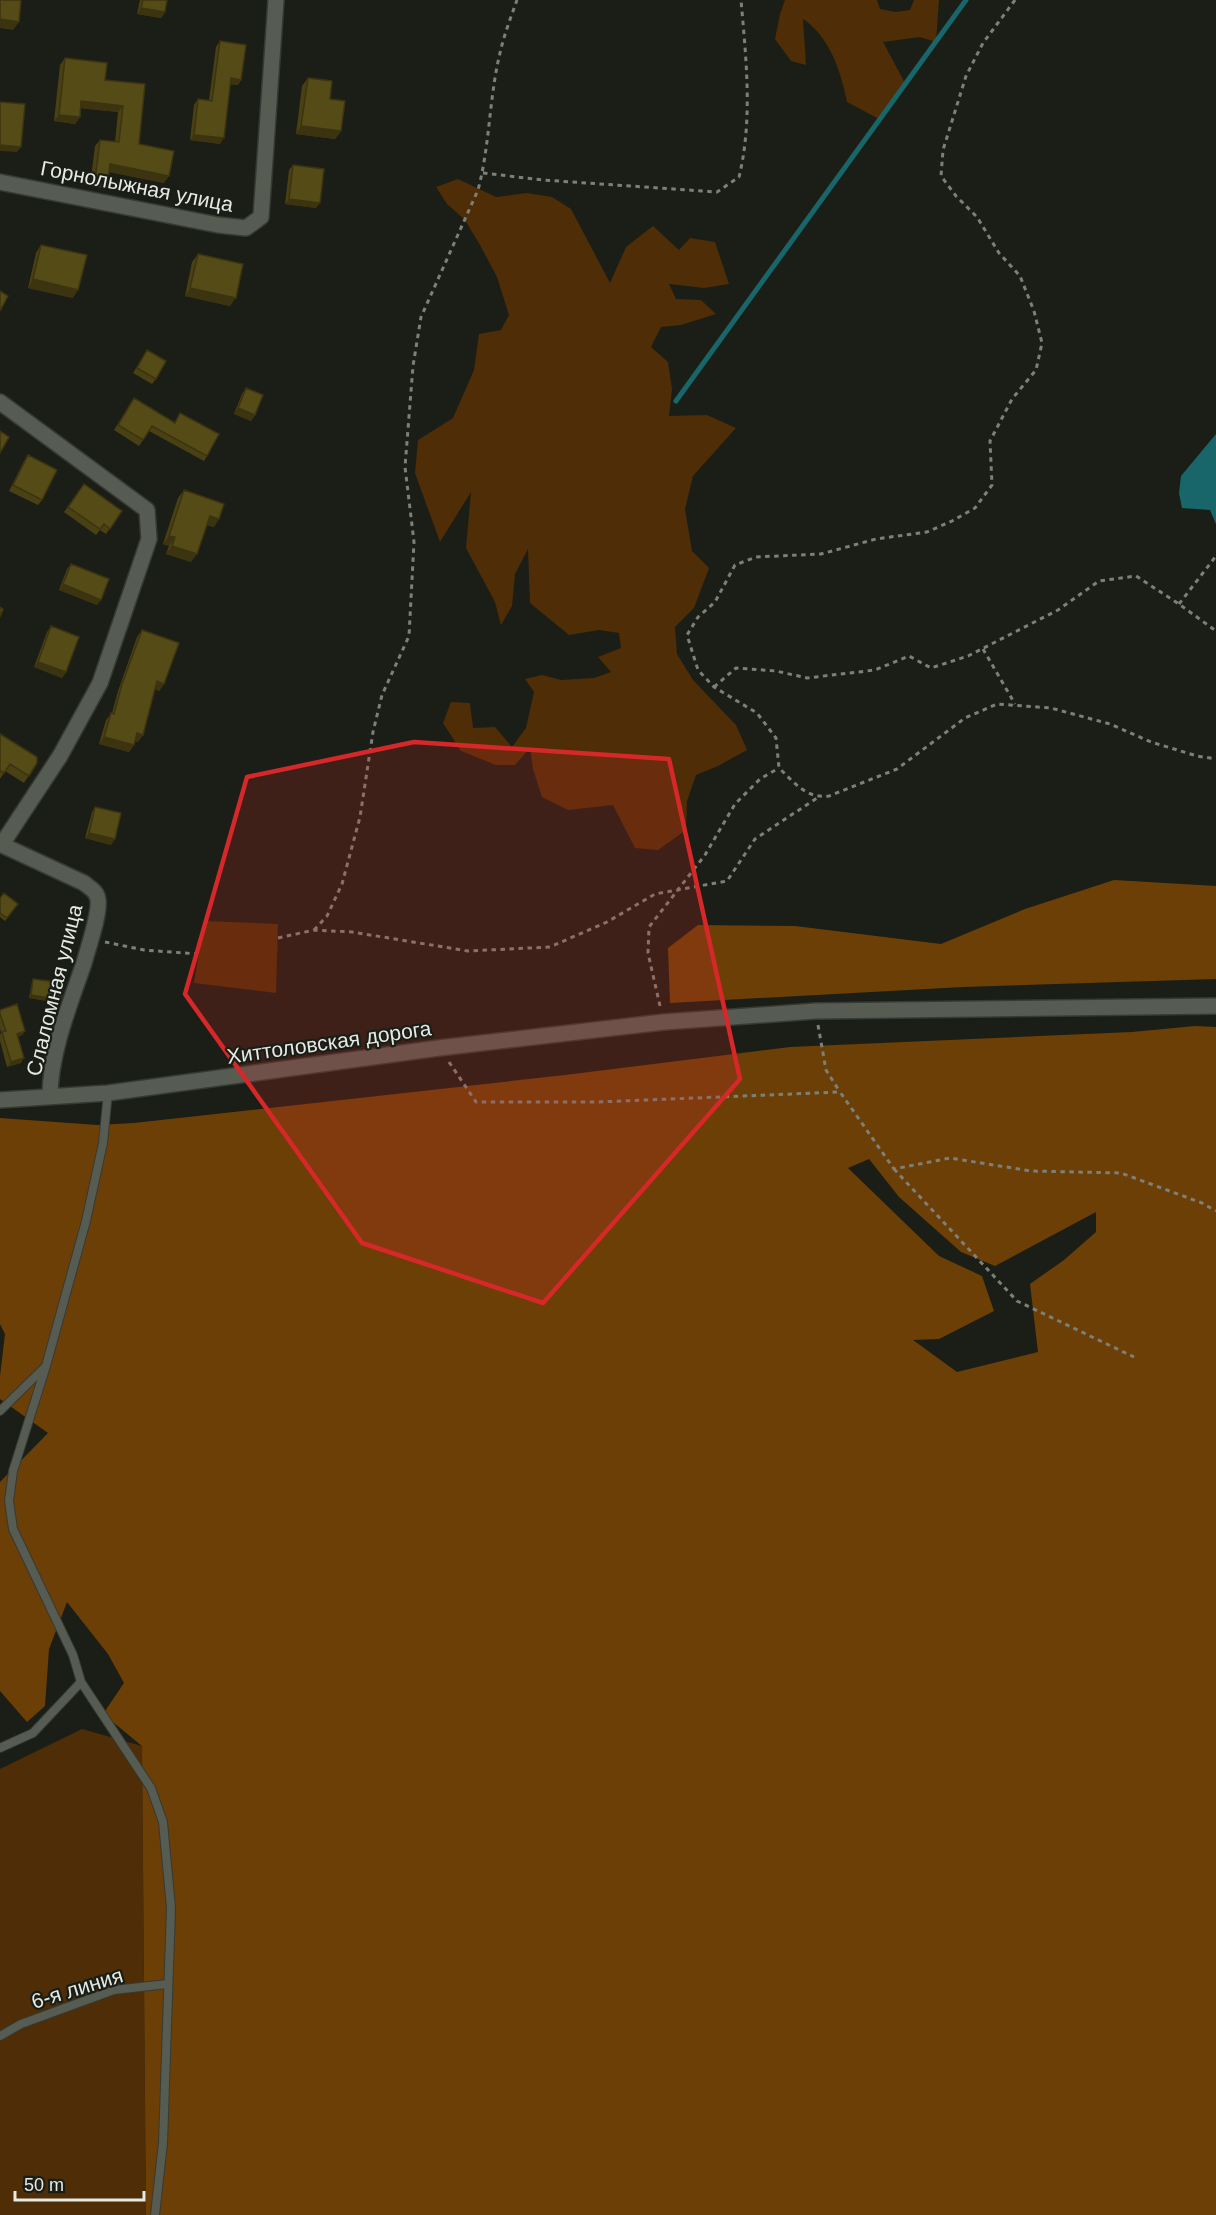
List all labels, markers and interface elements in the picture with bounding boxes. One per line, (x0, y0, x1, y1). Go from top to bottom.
street label: Горнолыжная улица (39, 156, 236, 216)
street label: Слаломная улица (22, 902, 87, 1078)
street label: Хиттоловская дорога (225, 1016, 433, 1068)
street label: 6-я линия (28, 1963, 126, 2013)
scale bar (15, 2164, 144, 2202)
text: 50 m (24, 2175, 64, 2195)

